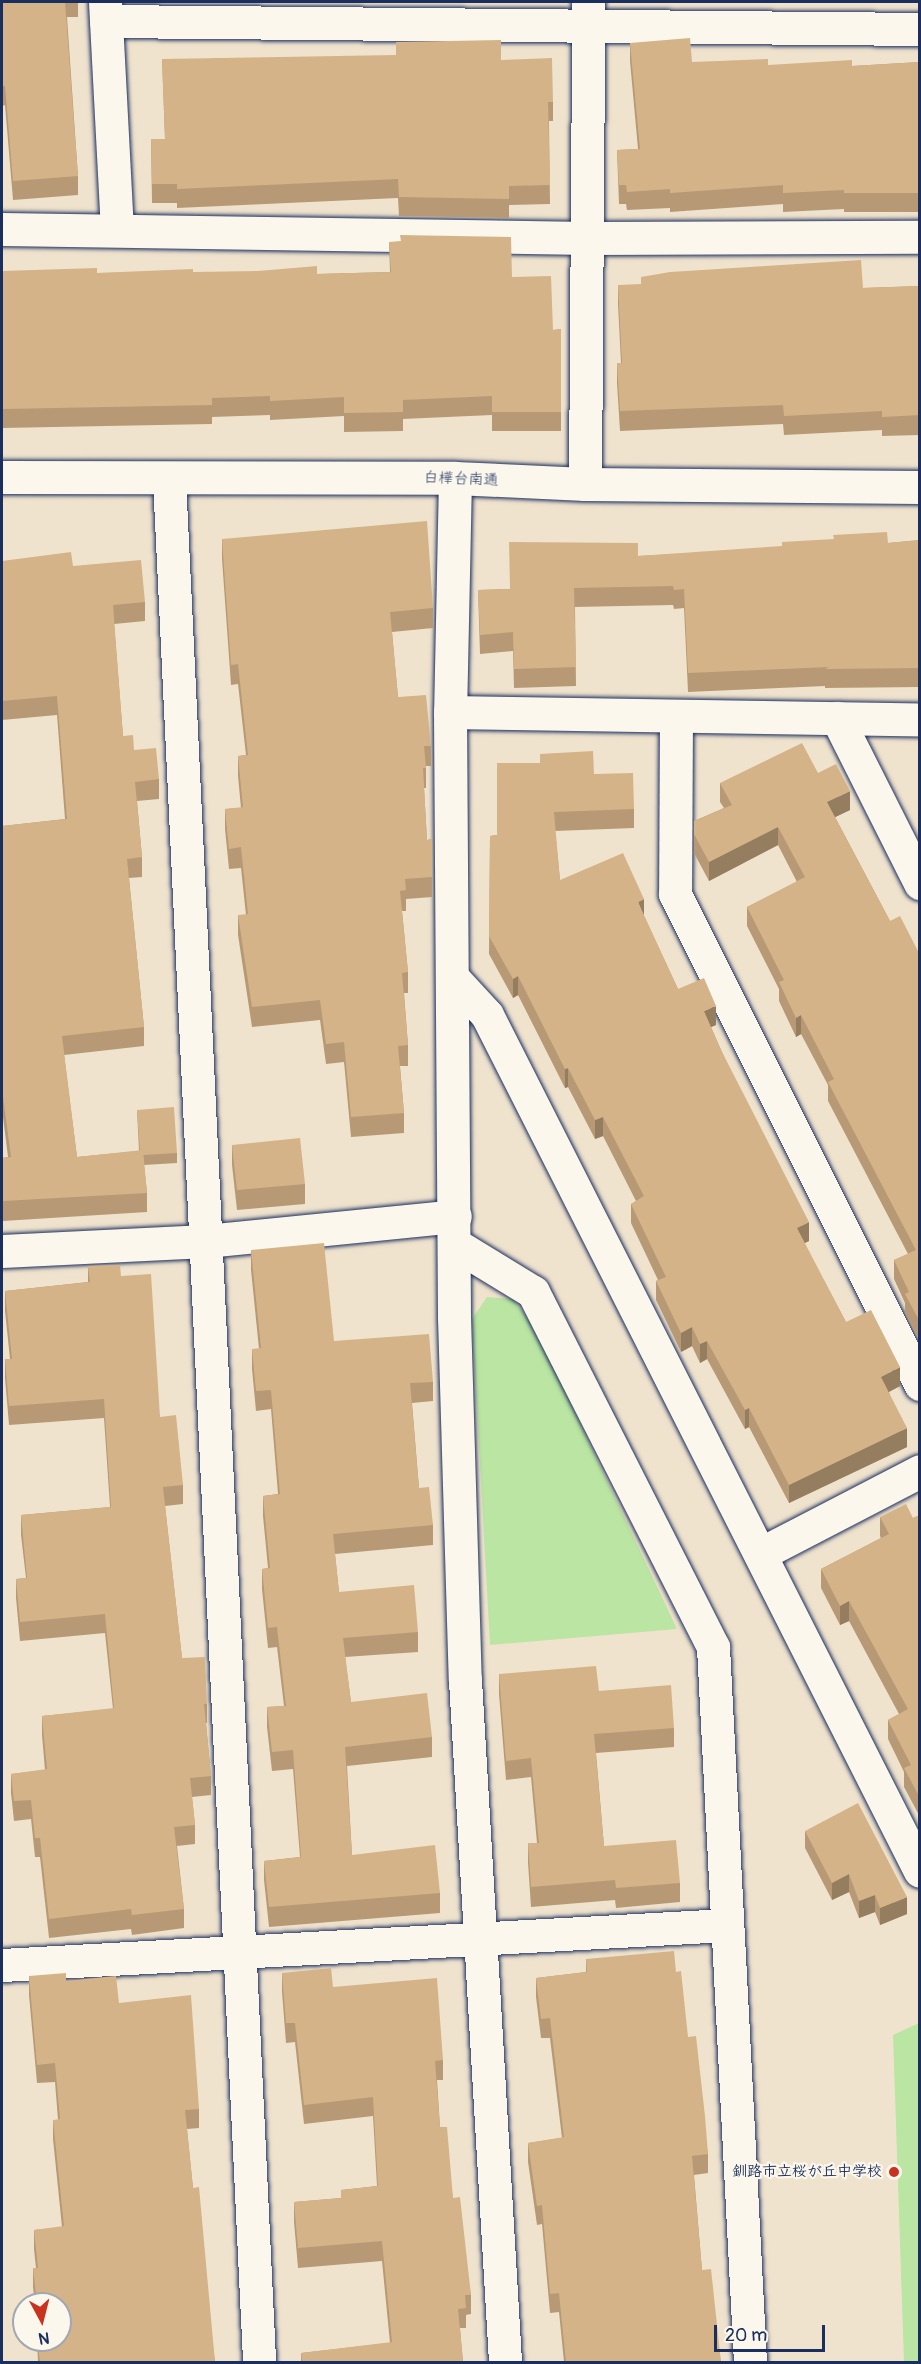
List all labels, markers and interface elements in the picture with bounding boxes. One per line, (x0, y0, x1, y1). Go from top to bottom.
street label: 白樺台南通 (423, 469, 499, 489)
place label: 釧路市立桜が丘中学校 (732, 2163, 882, 2181)
marker: 釧路市立桜が丘中学校 (887, 2165, 901, 2179)
north arrow (12, 2292, 72, 2352)
scale bar (717, 2313, 828, 2351)
text: 20 m (725, 2324, 767, 2347)
text: N (37, 2327, 51, 2348)

